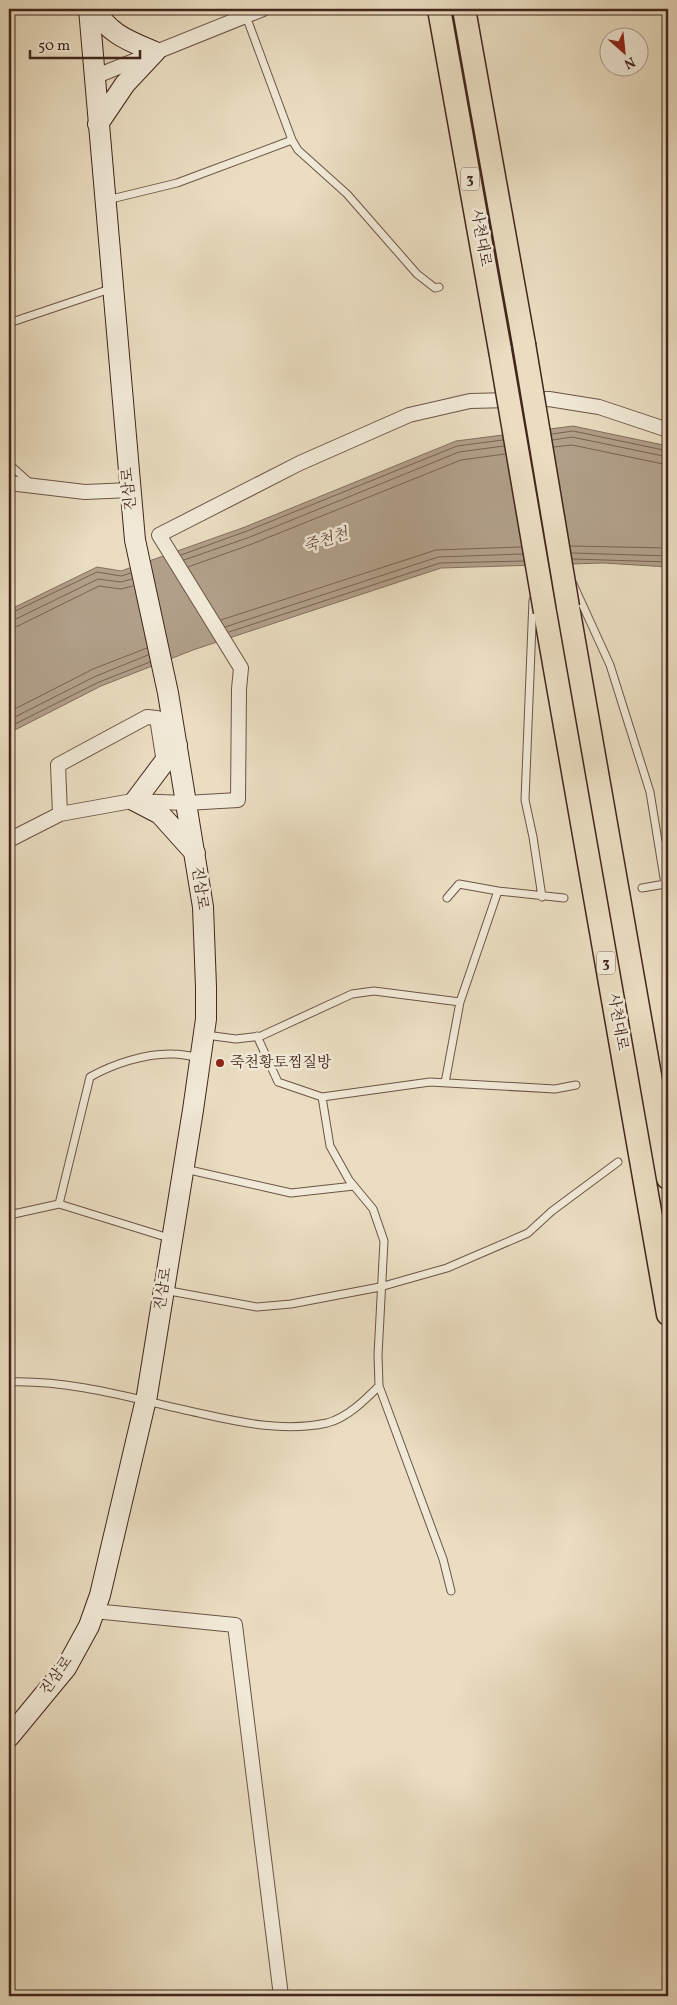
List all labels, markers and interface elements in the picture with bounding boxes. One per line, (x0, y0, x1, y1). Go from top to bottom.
scale bar (30, 28, 140, 60)
north arrow (600, 28, 650, 78)
text: 50 m (38, 36, 70, 57)
text: N (620, 51, 638, 73)
road number: 3 (461, 168, 479, 190)
street label: 사천대로 (465, 208, 495, 269)
street label: 진삼로 (118, 466, 142, 512)
water label: 죽천천 (301, 523, 353, 559)
street label: 진삼로 (186, 865, 212, 911)
road number: 3 (597, 951, 615, 974)
street label: 사천대로 (602, 992, 632, 1053)
place label: 죽천황토찜질방 (230, 1053, 332, 1074)
marker: 죽천황토찜질방 (214, 1057, 226, 1069)
street label: 진삼로 (150, 1265, 178, 1312)
street label: 진삼로 (36, 1652, 79, 1700)

